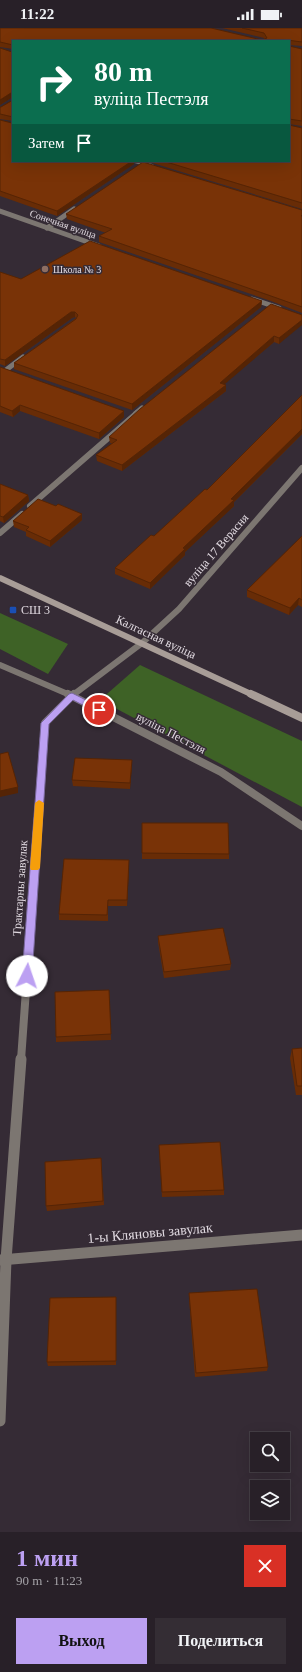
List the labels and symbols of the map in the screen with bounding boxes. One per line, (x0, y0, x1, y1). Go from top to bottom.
street label: Сонечная вуліца (28, 207, 98, 241)
marker: Школа № 3 (40, 264, 50, 274)
place label: Школа № 3 (53, 264, 101, 275)
street label: вуліца 17 Верасня (181, 510, 252, 589)
place label: СШ 3 (21, 603, 50, 617)
marker: СШ 3 (8, 605, 18, 615)
street label: Калгасная вуліца (114, 612, 199, 662)
pin (82, 693, 116, 727)
street label: вуліца Пестэля (134, 709, 209, 757)
street label: Трактарны завулак (10, 839, 30, 936)
position arrow (6, 955, 48, 997)
street label: 1-ы Кляновы завулак (87, 1220, 213, 1246)

